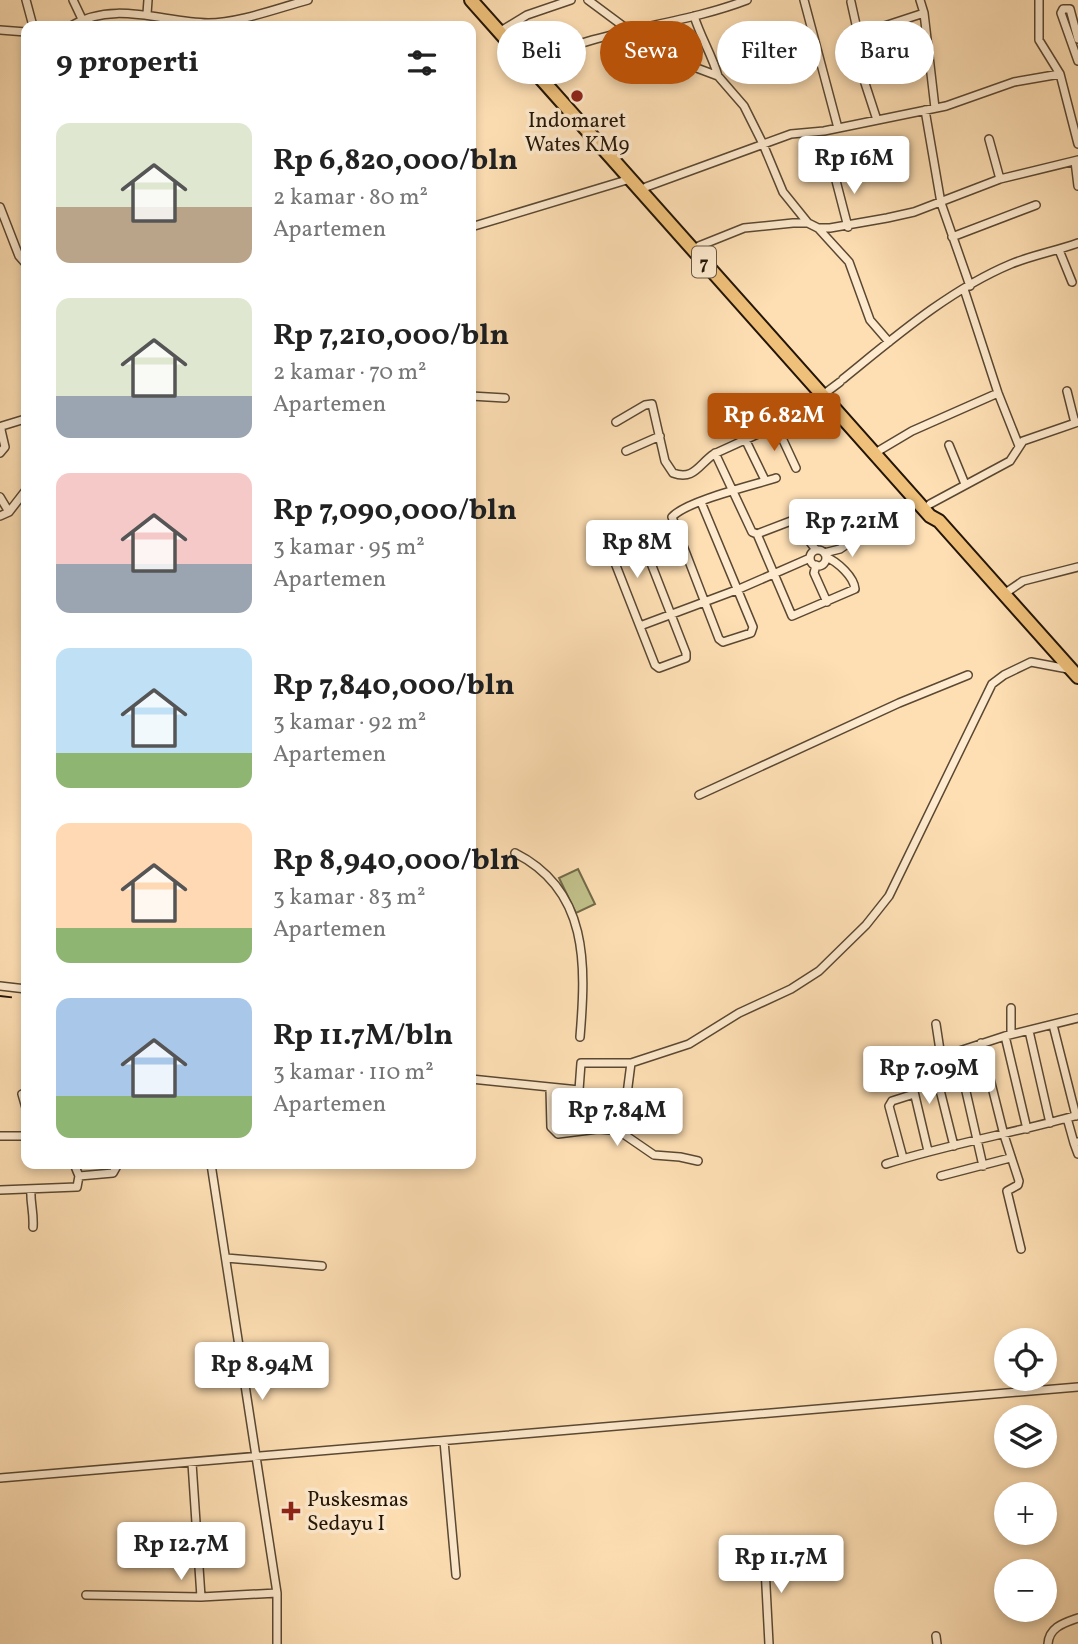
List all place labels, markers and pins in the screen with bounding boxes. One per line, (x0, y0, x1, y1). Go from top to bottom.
marker: Indomaret Wates KM9 (569, 88, 585, 104)
place label: Indomaret Wates KM9 (525, 107, 629, 160)
pin: Rp 16M (797, 136, 911, 196)
pin: Rp 6.82M (702, 393, 846, 453)
pin: Rp 7.21M (780, 500, 924, 559)
pin: Rp 8M (588, 520, 686, 580)
pin: Rp 7.09M (857, 1046, 1001, 1106)
pin: Rp 7.84M (545, 1088, 689, 1148)
pin: Rp 8.94M (190, 1342, 334, 1402)
place label: Puskesmas Sedayu I (307, 1486, 408, 1539)
marker: Puskesmas Sedayu I (281, 1501, 301, 1521)
pin: Rp 12.7M (109, 1522, 253, 1582)
pin: Rp 11.7M (709, 1536, 853, 1595)

